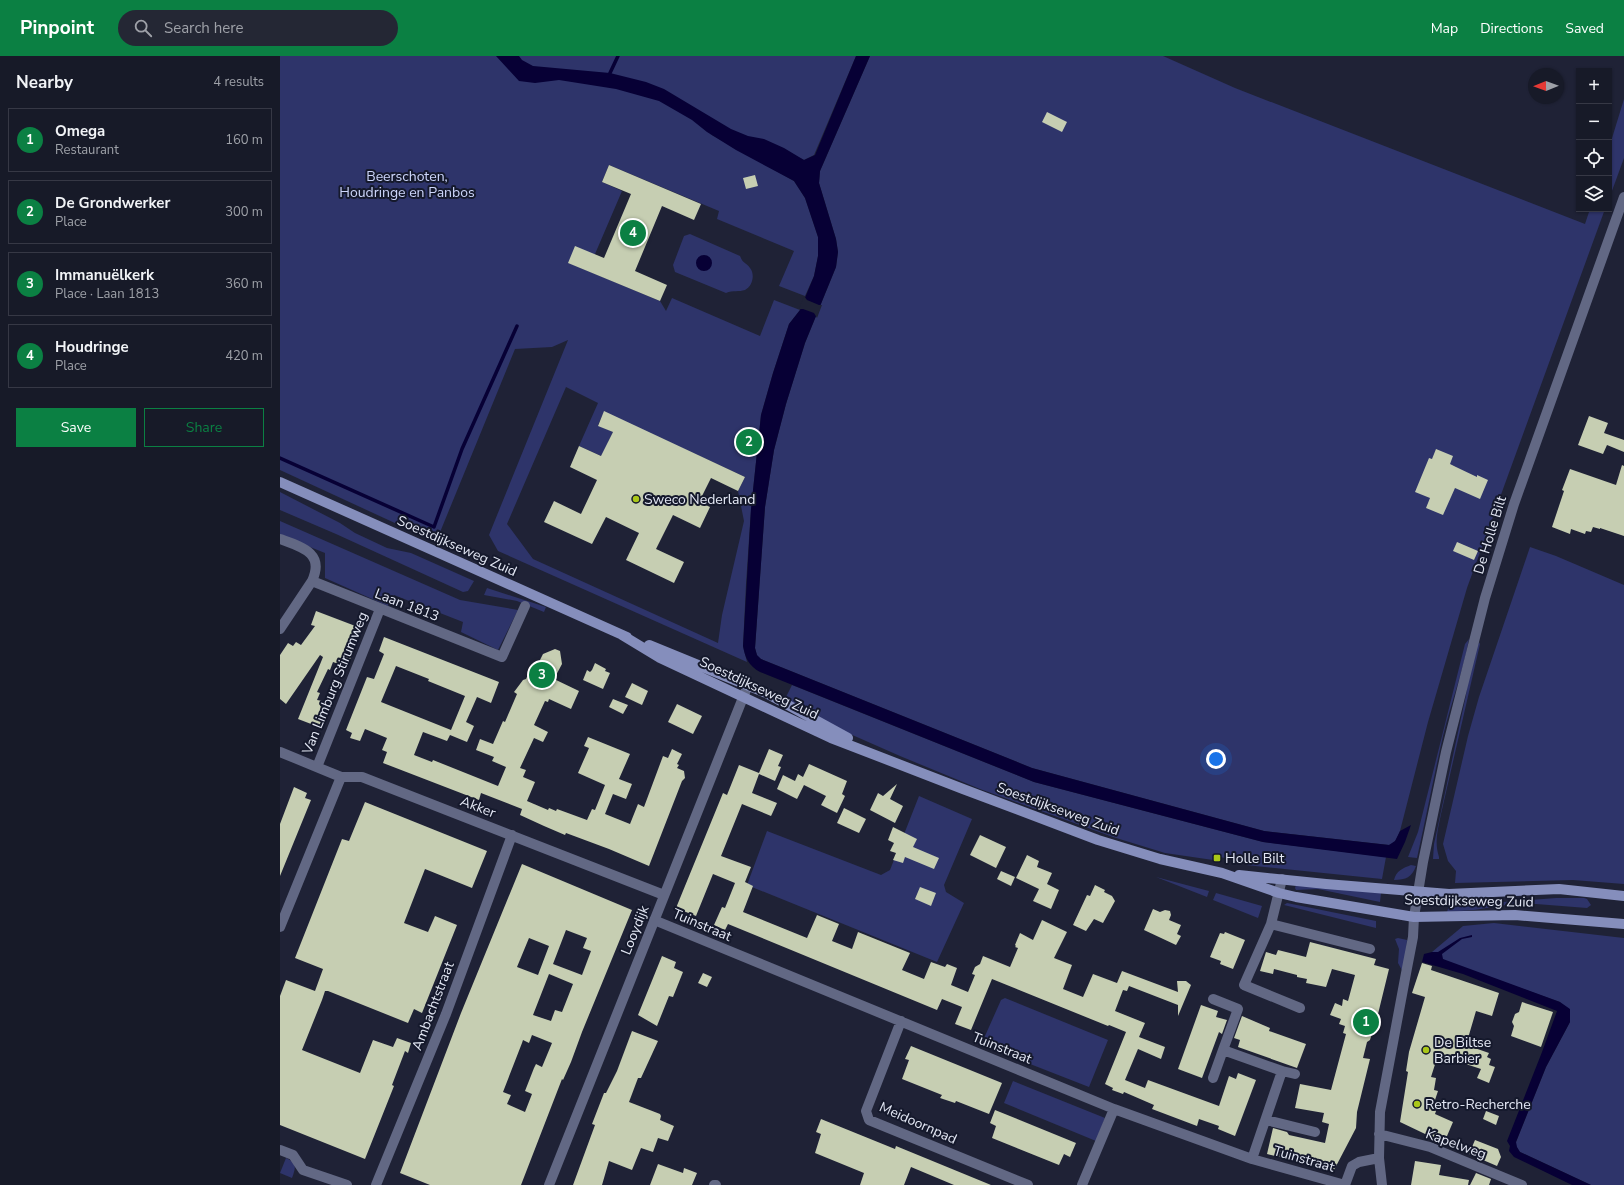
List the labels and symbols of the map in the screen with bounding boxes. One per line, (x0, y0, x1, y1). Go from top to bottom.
north arrow (1528, 68, 1564, 104)
park label: Beerschoten, Houdringe en Panbos (339, 167, 475, 202)
pin: 4 (620, 218, 646, 248)
pin: 2 (736, 427, 762, 457)
place label: Sweco Nederland (644, 490, 755, 509)
marker: Sweco Nederland (631, 494, 641, 504)
street label: De Holle Bilt (1469, 494, 1511, 576)
street label: Soestdijkseweg Zuid (394, 511, 520, 581)
street label: Laan 1813 (372, 584, 442, 626)
street label: Van Limburg Stirumweg (297, 609, 372, 758)
street label: Soestdijkseweg Zuid (696, 652, 822, 724)
pin: 3 (529, 660, 555, 690)
your location (1206, 749, 1226, 769)
street label: Soestdijkseweg Zuid (994, 778, 1122, 840)
street label: Akker (458, 792, 498, 822)
place label: Holle Bilt (1225, 849, 1284, 868)
marker: Holle Bilt (1212, 853, 1222, 863)
street label: Soestdijkseweg Zuid (1404, 890, 1534, 912)
street label: Looydijk (616, 902, 654, 958)
street label: Tuinstraat (669, 904, 735, 946)
street label: Ambachtstraat (407, 959, 459, 1053)
pin: 1 (1353, 1007, 1379, 1037)
street label: Tuinstraat (969, 1027, 1035, 1069)
place label: De Biltse Barbier (1434, 1033, 1491, 1068)
marker: De Biltse Barbier (1421, 1045, 1431, 1055)
place label: Retro-Recherche (1425, 1095, 1531, 1114)
street label: Meidoornpad (876, 1097, 960, 1149)
marker: Retro-Recherche (1412, 1099, 1422, 1109)
street label: Kapelweg (1423, 1124, 1489, 1164)
street label: Tuinstraat (1271, 1141, 1337, 1177)

